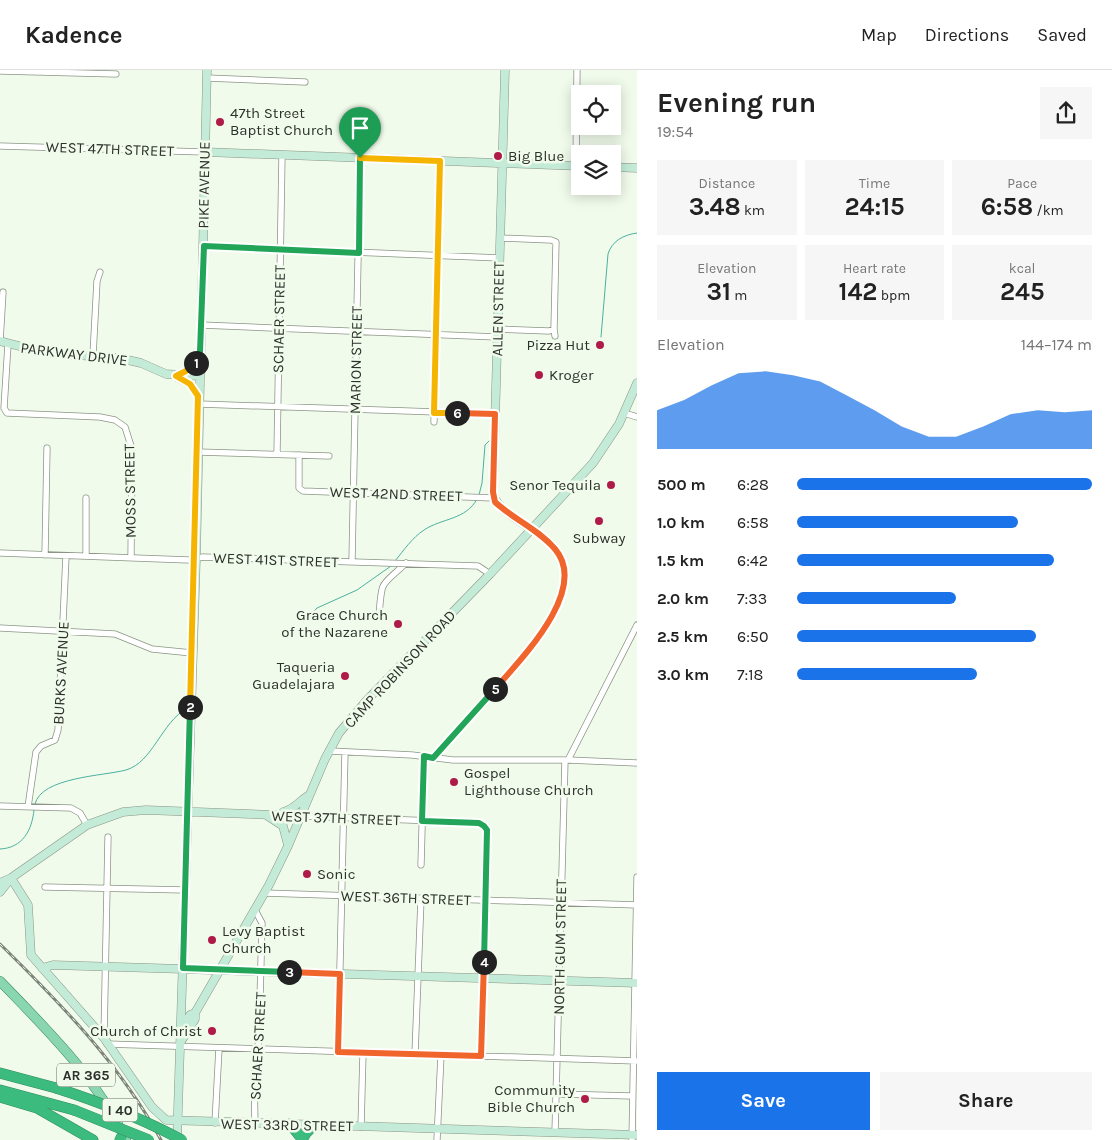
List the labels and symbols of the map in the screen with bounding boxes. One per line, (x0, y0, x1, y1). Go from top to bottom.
place label: 47th Street Baptist Church (230, 104, 333, 139)
pin (339, 107, 381, 158)
marker: 47th Street Baptist Church (214, 116, 226, 128)
street label: WEST 47TH STREET (45, 138, 175, 160)
street label: PIKE AVENUE (194, 141, 214, 229)
place label: Big Blue (508, 147, 564, 165)
marker: Big Blue (492, 150, 504, 162)
street label: ALLEN STREET (488, 261, 508, 357)
street label: SCHAER STREET (269, 264, 289, 373)
street label: MARION STREET (346, 305, 366, 414)
place label: Pizza Hut (526, 336, 590, 354)
street label: PARKWAY DRIVE (19, 339, 129, 369)
marker: Pizza Hut (594, 339, 606, 351)
pin: 1 (184, 350, 208, 376)
place label: Kroger (549, 366, 594, 384)
marker: Kroger (533, 369, 545, 381)
pin: 6 (444, 400, 470, 426)
street label: MOSS STREET (120, 443, 140, 538)
place label: Senor Tequila (509, 476, 601, 494)
marker: Senor Tequila (605, 479, 617, 491)
street label: WEST 42ND STREET (329, 483, 463, 505)
marker: Subway (593, 515, 605, 527)
place label: Subway (572, 529, 626, 547)
street label: WEST 41ST STREET (213, 549, 340, 571)
place label: Grace Church of the Nazarene (281, 606, 388, 641)
street label: CAMP ROBINSON ROAD (341, 606, 459, 732)
marker: Grace Church of the Nazarene (392, 618, 404, 630)
street label: BURKS AVENUE (49, 621, 73, 725)
place label: Taqueria Guadelajara (252, 658, 335, 693)
marker: Taqueria Guadelajara (339, 670, 351, 682)
pin: 5 (482, 676, 508, 702)
pin: 2 (178, 694, 202, 720)
place label: Gospel Lighthouse Church (464, 764, 594, 799)
marker: Gospel Lighthouse Church (448, 776, 460, 788)
street label: WEST 37TH STREET (271, 807, 401, 829)
place label: Sonic (317, 865, 356, 883)
marker: Sonic (301, 868, 313, 880)
street label: NORTH GUM STREET (550, 878, 570, 1015)
street label: WEST 36TH STREET (340, 887, 472, 909)
place label: Levy Baptist Church (222, 922, 305, 957)
marker: Levy Baptist Church (206, 934, 218, 946)
pin: 4 (472, 950, 496, 974)
pin: 3 (276, 960, 302, 984)
street label: SCHAER STREET (246, 991, 270, 1101)
place label: Church of Christ (90, 1022, 202, 1040)
marker: Church of Christ (206, 1025, 218, 1037)
road number: AR 365 (57, 1064, 115, 1086)
place label: Community Bible Church (487, 1081, 575, 1116)
marker: Community Bible Church (579, 1093, 591, 1105)
road number: I 40 (102, 1098, 138, 1122)
street label: WEST 33RD STREET (221, 1115, 354, 1135)

